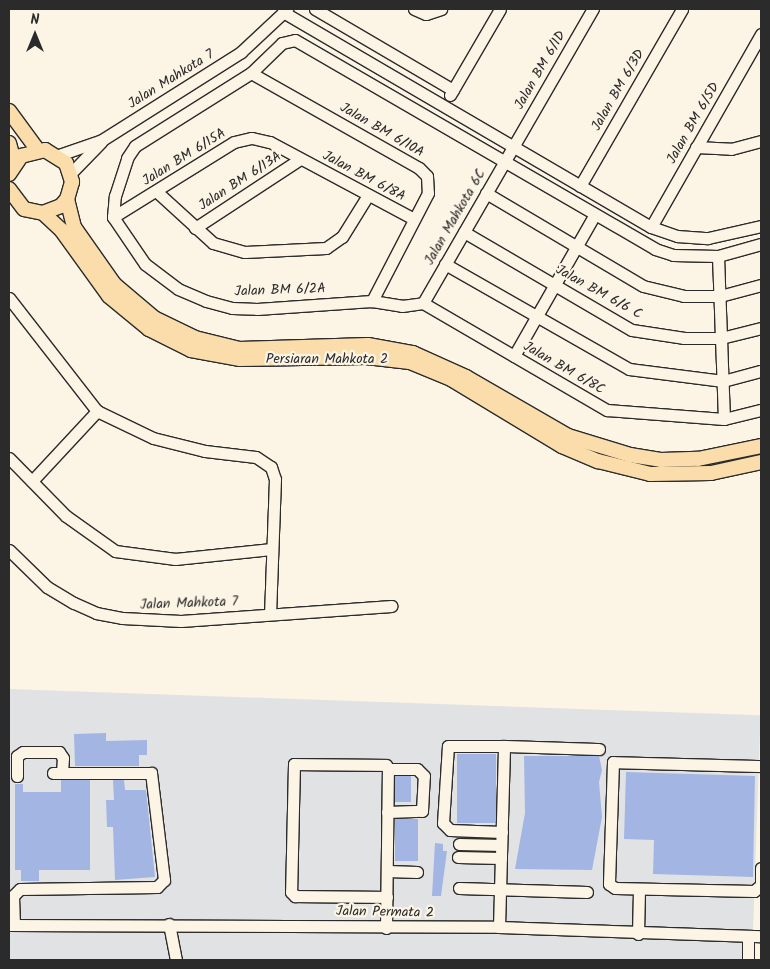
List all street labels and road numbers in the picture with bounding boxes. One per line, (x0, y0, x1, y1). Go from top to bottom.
street label: Jalan BM 6/1D (511, 28, 569, 112)
street label: Jalan Mahkota 7 (125, 46, 217, 112)
street label: Jalan BM 6/3D (588, 46, 648, 134)
street label: Jalan BM 6/5D (663, 79, 723, 167)
street label: Jalan BM 6/10A (337, 99, 427, 161)
street label: Jalan BM 6/15A (139, 125, 229, 189)
street label: Jalan BM 6/8A (320, 147, 408, 205)
street label: Jalan BM 6/13A (195, 148, 285, 214)
street label: Jalan Mahkota 6C (421, 166, 489, 268)
street label: Jalan BM 6/6 C (553, 261, 645, 323)
street label: Jalan BM 6/2A (234, 280, 326, 300)
street label: Jalan BM 6/8C (520, 338, 608, 398)
street label: Persiaran Mahkota 2 (266, 351, 388, 367)
street label: Jalan Mahkota 7 (140, 593, 238, 613)
street label: Jalan Permata 2 (336, 903, 434, 921)

